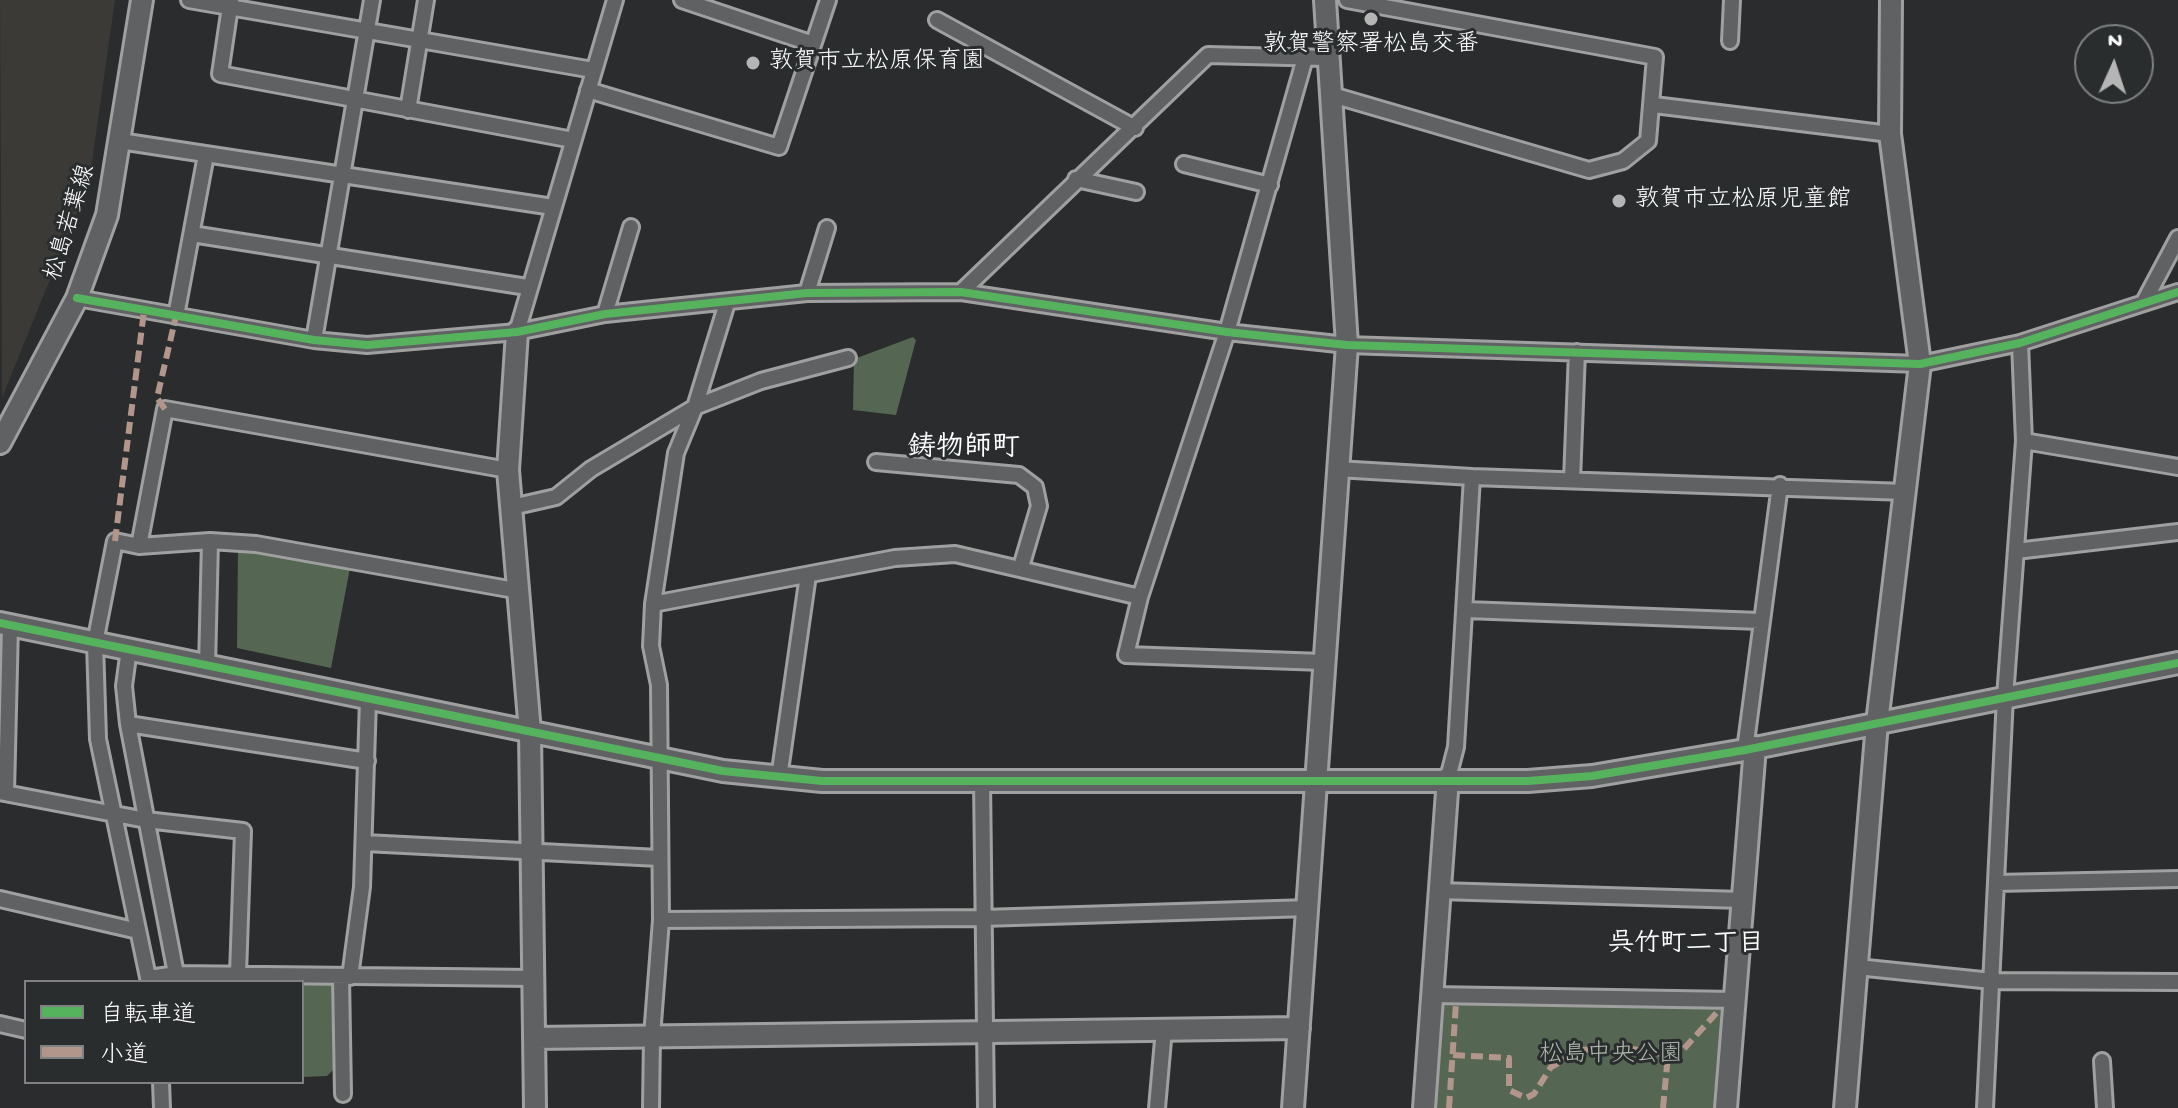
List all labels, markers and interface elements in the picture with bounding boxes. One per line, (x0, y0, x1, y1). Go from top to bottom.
marker: 敦賀警察署松島交番 (1362, 10, 1380, 28)
north arrow (2074, 24, 2154, 104)
text: N (2107, 29, 2123, 55)
place label: 敦賀警察署松島交番 (1263, 32, 1479, 60)
place label: 敦賀市立松原保育園 (769, 49, 985, 77)
marker: 敦賀市立松原保育園 (744, 54, 762, 72)
street label: 松島若葉線 (41, 161, 103, 285)
place label: 敦賀市立松原児童館 (1635, 187, 1851, 215)
marker: 敦賀市立松原児童館 (1610, 192, 1628, 210)
district label: 鋳物師町 (908, 433, 1020, 467)
district label: 呉竹町二丁目 (1608, 930, 1764, 962)
legend (24, 980, 304, 1084)
text: 自転車道 (100, 1002, 196, 1031)
text: 小道 (100, 1042, 148, 1071)
park label: 松島中央公園 (1539, 1042, 1683, 1070)

